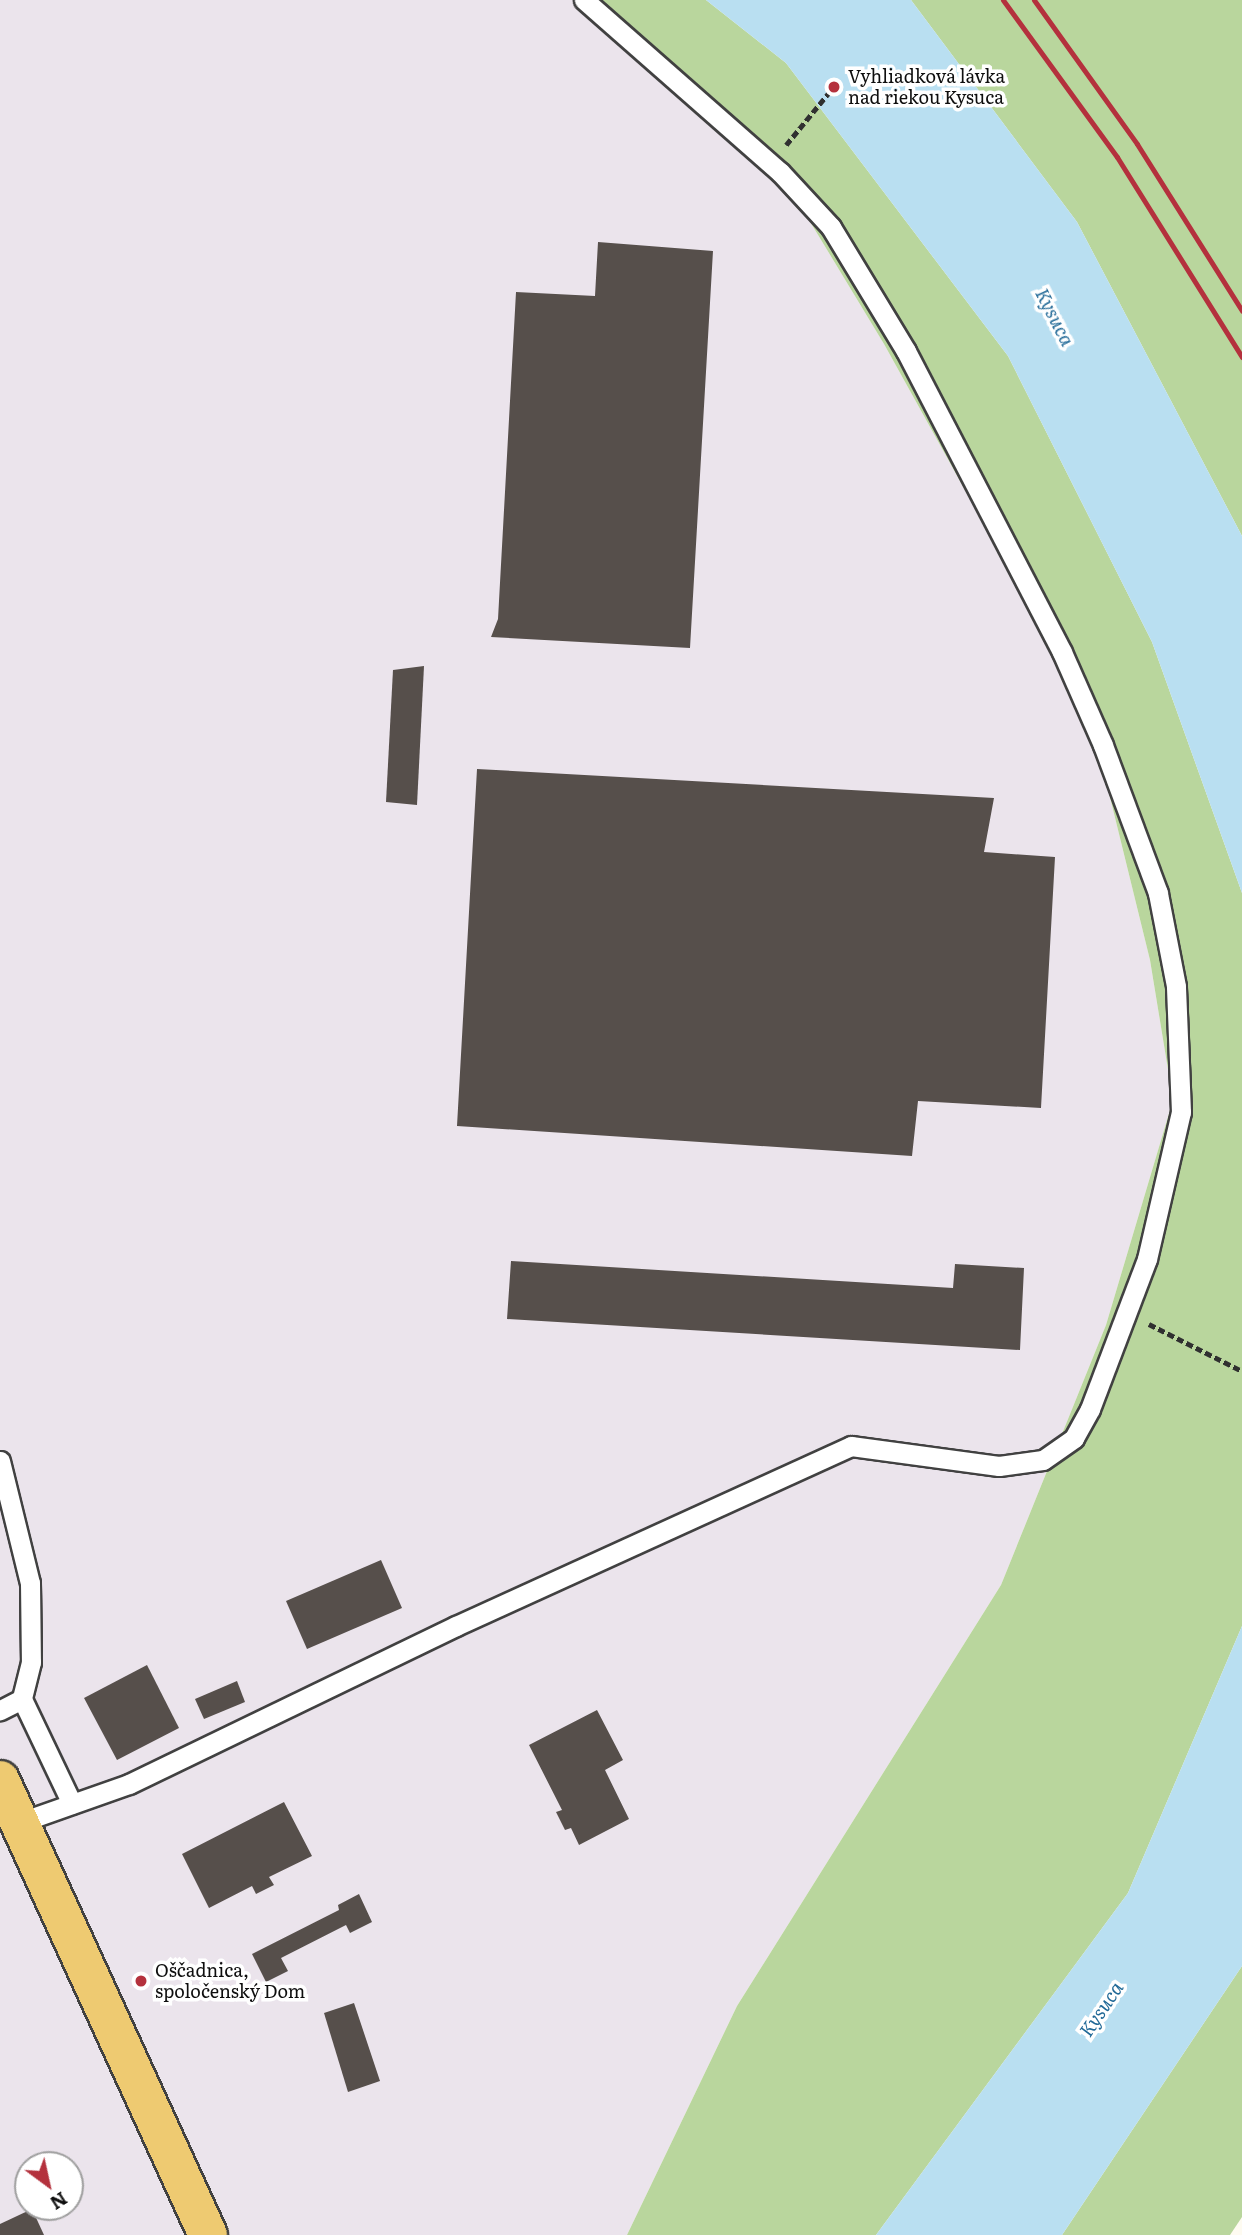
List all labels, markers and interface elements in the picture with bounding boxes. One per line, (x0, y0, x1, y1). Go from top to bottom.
place label: Vyhliadková lávka nad riekou Kysuca (848, 66, 1005, 108)
marker: Vyhliadková lávka nad riekou Kysuca (826, 79, 842, 95)
water label: Kysuca (1031, 284, 1079, 350)
place label: Oščadnica, spoločenský Dom (155, 1960, 305, 2002)
marker: Oščadnica, spoločenský Dom (133, 1973, 149, 1989)
water label: Kysuca (1074, 1977, 1128, 2041)
north arrow (14, 2151, 84, 2221)
text: N (45, 2186, 74, 2218)

